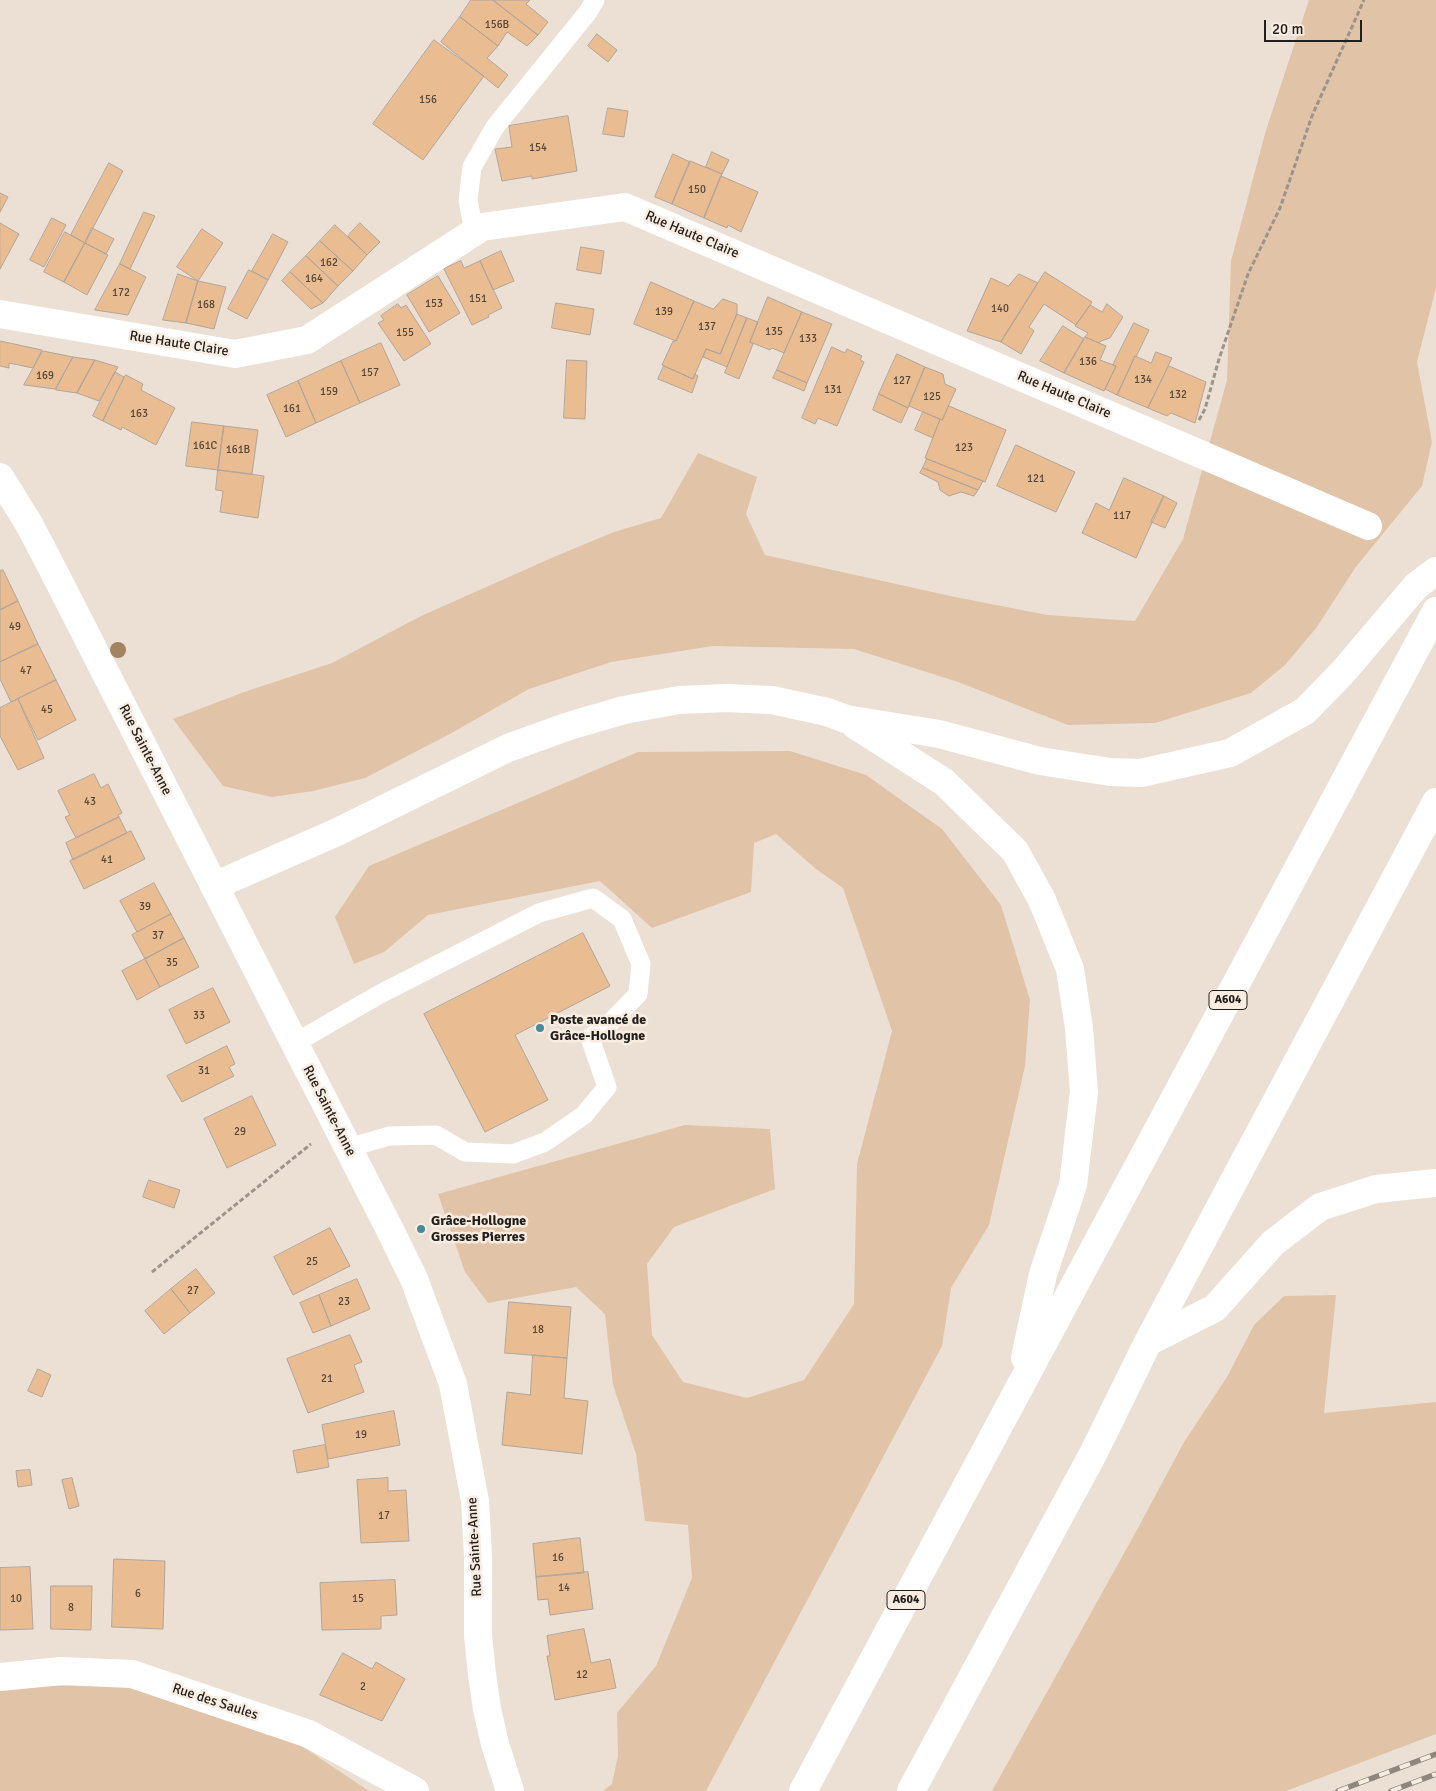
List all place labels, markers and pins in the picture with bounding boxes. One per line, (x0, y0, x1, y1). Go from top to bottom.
place label: Poste avancé de Grâce-Hollogne (550, 1012, 646, 1044)
marker: Poste avancé de Grâce-Hollogne (534, 1022, 546, 1034)
place label: Grâce-Hollogne Grosses Pierres (431, 1213, 526, 1246)
marker: Grâce-Hollogne Grosses Pierres (415, 1223, 427, 1235)

